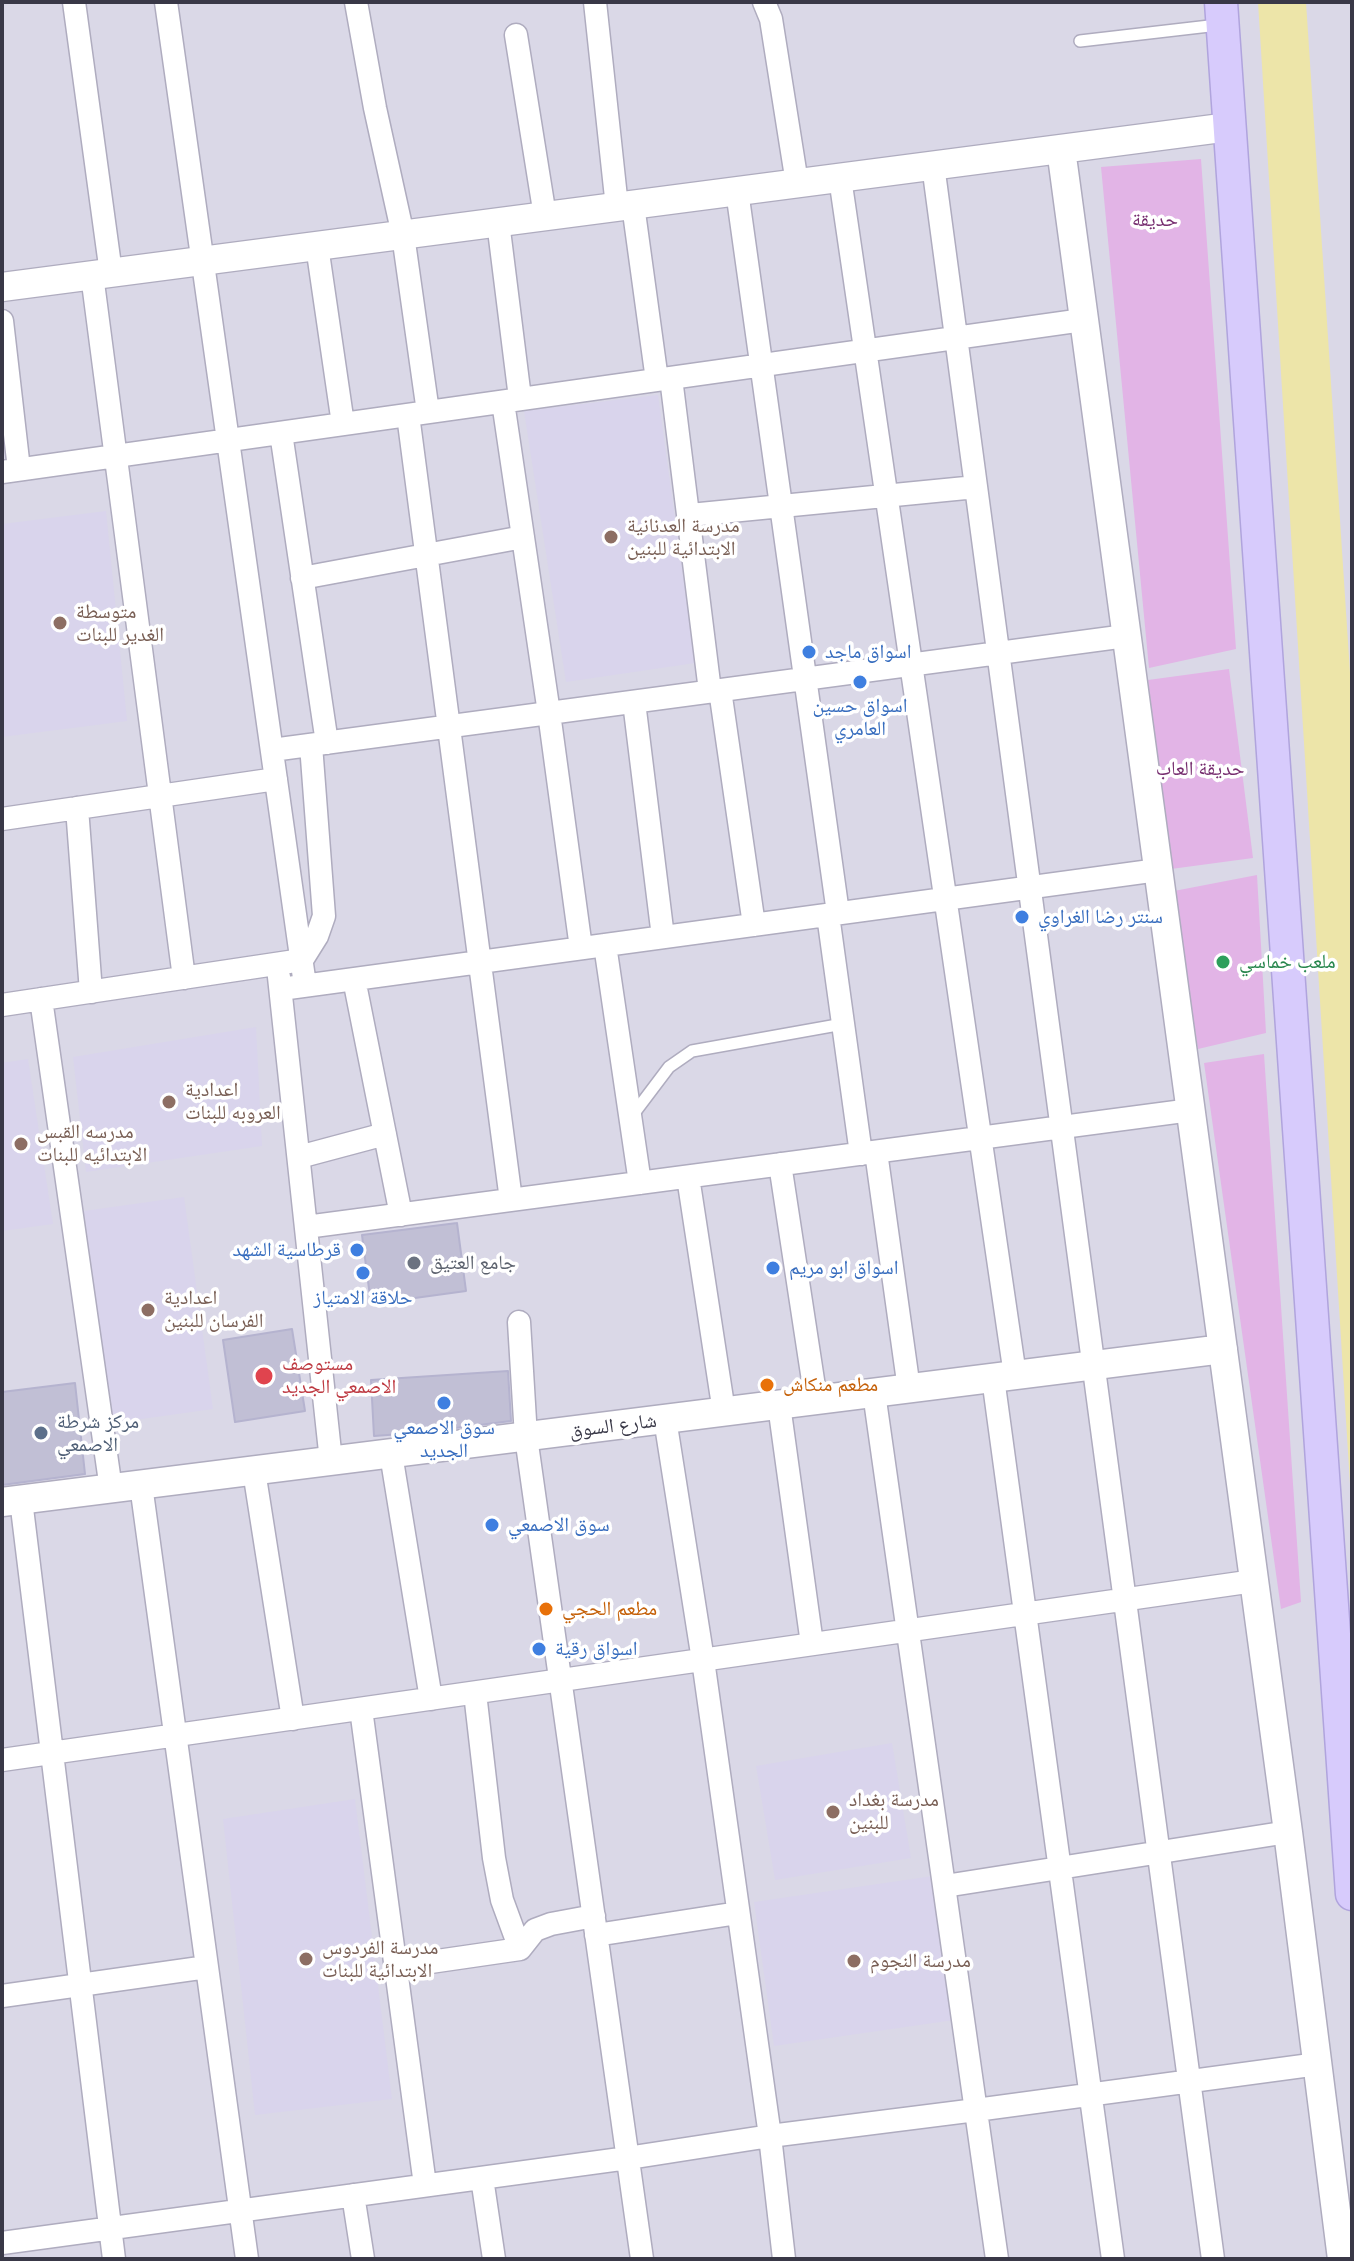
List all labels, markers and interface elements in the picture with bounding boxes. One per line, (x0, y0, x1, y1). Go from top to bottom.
park label: حديقة (1132, 208, 1178, 232)
place label: مدرسة العدنانية الابتدائية للبنين (627, 514, 740, 561)
marker: مدرسة العدنانية الابتدائية للبنين (602, 528, 620, 546)
place label: متوسطة الغدير للبنات (76, 600, 164, 647)
marker: متوسطة الغدير للبنات (51, 614, 69, 632)
place label: اسواق ماجد (825, 640, 911, 664)
marker: اسواق ماجد (800, 643, 818, 661)
marker: اسواق حسين العامري (851, 673, 869, 691)
place label: اسواق حسين العامري (813, 694, 907, 741)
park label: حديقة العاب (1156, 757, 1244, 781)
place label: سنتر رضا الغراوي (1038, 905, 1163, 929)
marker: سنتر رضا الغراوي (1013, 908, 1031, 926)
place label: ملعب خماسي (1239, 950, 1336, 974)
marker: ملعب خماسي (1214, 953, 1232, 971)
place label: اعدادية العروبه للبنات (185, 1078, 281, 1125)
marker: اعدادية العروبه للبنات (160, 1093, 178, 1111)
place label: مدرسه القبس الابتدائيه للبنات (37, 1120, 147, 1167)
marker: مدرسه القبس الابتدائيه للبنات (12, 1135, 30, 1153)
place label: قرطاسية الشهد (232, 1238, 341, 1262)
marker: قرطاسية الشهد (348, 1241, 366, 1259)
place label: جامع العتيق (430, 1251, 516, 1275)
marker: جامع العتيق (405, 1254, 423, 1272)
place label: اسواق ابو مريم (789, 1256, 898, 1280)
marker: اسواق ابو مريم (764, 1259, 782, 1277)
marker: حلاقة الامتياز (354, 1264, 372, 1282)
place label: اعدادية الفرسان للبنين (164, 1286, 264, 1333)
place label: حلاقة الامتياز (314, 1286, 412, 1310)
marker: اعدادية الفرسان للبنين (139, 1301, 157, 1319)
place label: مستوصف الاصمعي الجديد (282, 1352, 396, 1399)
marker: مستوصف الاصمعي الجديد (253, 1365, 275, 1387)
place label: مطعم منكاش (783, 1373, 878, 1397)
marker: مطعم منكاش (758, 1376, 776, 1394)
marker: سوق الاصمعي الجديد (435, 1394, 453, 1412)
street label: شارع السوق (568, 1409, 658, 1443)
place label: مركز شرطة الاصمعي (57, 1410, 139, 1457)
place label: سوق الاصمعي الجديد (393, 1416, 495, 1463)
marker: مركز شرطة الاصمعي (32, 1424, 50, 1442)
place label: سوق الاصمعي (508, 1513, 610, 1537)
marker: سوق الاصمعي (483, 1516, 501, 1534)
place label: مطعم الحجي (562, 1597, 657, 1621)
marker: مطعم الحجي (537, 1600, 555, 1618)
place label: اسواق رقية (555, 1637, 637, 1661)
marker: اسواق رقية (530, 1640, 548, 1658)
place label: مدرسة بغداد للبنين (849, 1788, 939, 1835)
marker: مدرسة بغداد للبنين (824, 1803, 842, 1821)
place label: مدرسة الفردوس الابتدائية للبنات (322, 1936, 438, 1983)
place label: مدرسة النجوم (870, 1949, 971, 1973)
marker: مدرسة الفردوس الابتدائية للبنات (297, 1950, 315, 1968)
marker: مدرسة النجوم (845, 1952, 863, 1970)

